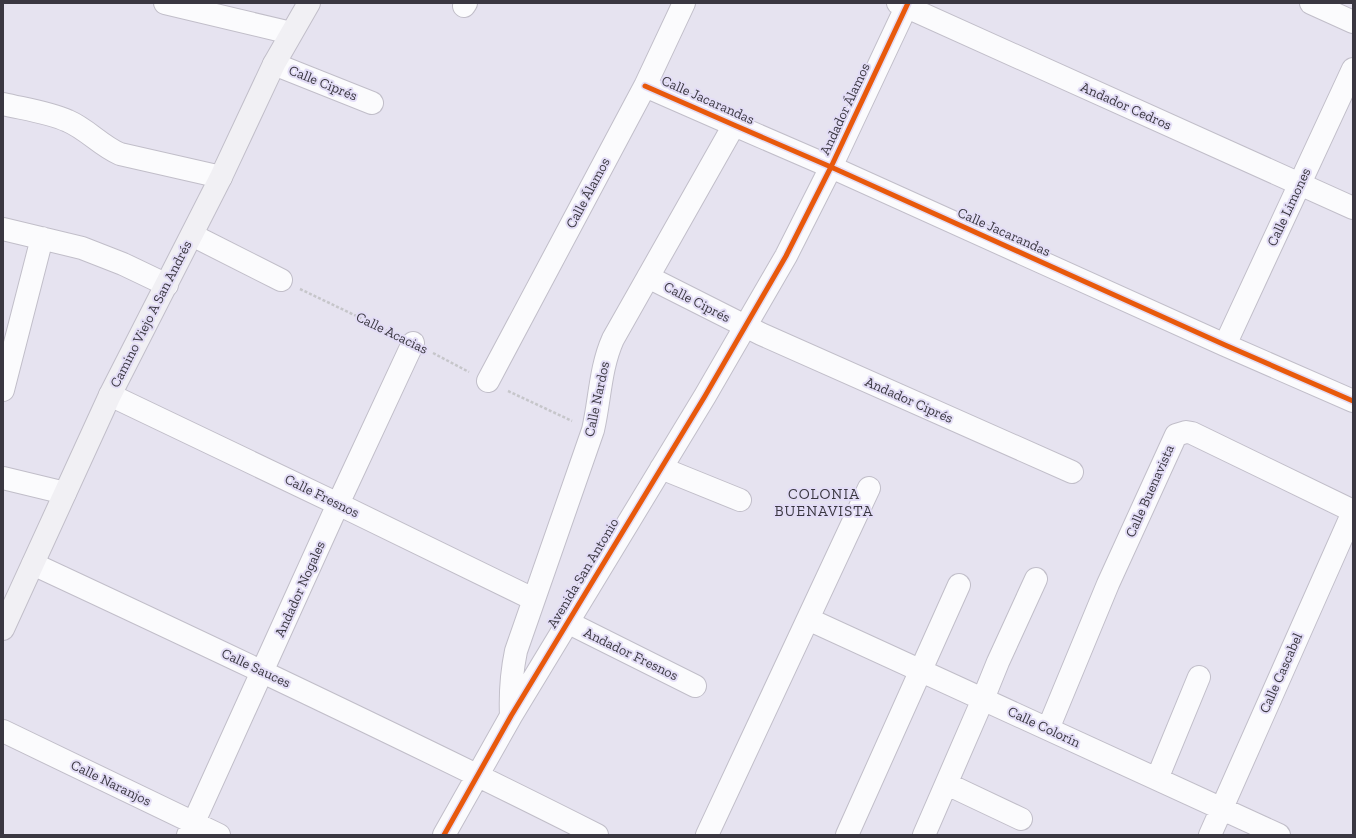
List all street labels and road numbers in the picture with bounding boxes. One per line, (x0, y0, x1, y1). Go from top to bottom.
street label: Andador Álamos (816, 60, 874, 158)
street label: Calle Ciprés (286, 62, 360, 104)
street label: Calle Jacarandas (659, 72, 757, 128)
street label: Andador Cedros (1078, 78, 1174, 134)
street label: Calle Álamos (562, 155, 614, 231)
street label: Calle Limones (1263, 165, 1315, 249)
street label: Calle Jacarandas (955, 204, 1053, 260)
street label: Camino Viejo A San Andrés (107, 238, 195, 390)
street label: Calle Ciprés (661, 278, 733, 326)
street label: Calle Acacias (353, 308, 431, 358)
street label: Calle Nardos (581, 360, 613, 438)
street label: Andador Ciprés (862, 373, 956, 427)
street label: Calle Buenavista (1122, 442, 1178, 540)
street label: Calle Fresnos (282, 471, 362, 521)
street label: Avenida San Antonio (544, 515, 622, 631)
street label: Andador Nogales (271, 538, 329, 640)
street label: Andador Fresnos (581, 624, 681, 684)
street label: Calle Cascabel (1256, 630, 1306, 716)
street label: Calle Sauces (219, 645, 293, 691)
street label: Calle Colorín (1005, 703, 1083, 751)
street label: Calle Naranjos (68, 756, 154, 810)

